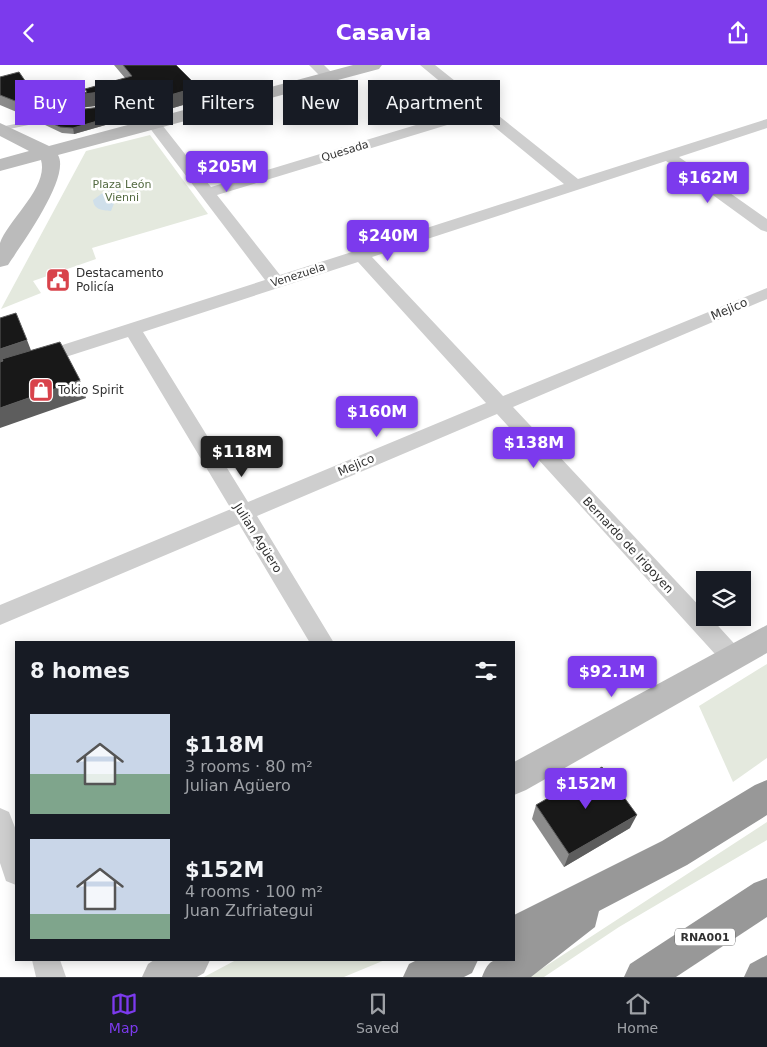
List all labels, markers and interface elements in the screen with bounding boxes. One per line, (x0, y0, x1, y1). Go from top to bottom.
icon: back (15, 19, 43, 47)
icon: share (724, 19, 752, 47)
text: Casavia (336, 20, 431, 45)
chip: Buy (15, 80, 85, 125)
chip: Rent (95, 80, 173, 125)
chip: Filters (183, 80, 273, 125)
chip: New (283, 80, 358, 125)
chip: Apartment (368, 80, 500, 125)
street label: Quesada (320, 138, 370, 164)
pin: $205M (192, 151, 262, 193)
text: $205M (197, 157, 257, 176)
pin: $162M (673, 161, 743, 204)
text: $162M (678, 168, 738, 187)
park label: Plaza León Vienni (93, 178, 151, 204)
pin: $240M (353, 219, 423, 262)
text: $240M (358, 226, 418, 245)
street label: Venezuela (269, 260, 327, 290)
place label: Destacamento Policía (76, 266, 164, 294)
public building icon: Destacamento Policía (45, 267, 71, 293)
street label: Mejico (709, 295, 749, 323)
shop icon: Tokio Spirit (28, 377, 54, 403)
place label: Tokio Spirit (57, 383, 124, 397)
pin: $160M (342, 395, 412, 438)
text: $160M (347, 402, 407, 421)
pin: $138M (499, 427, 569, 469)
text: $138M (504, 433, 564, 452)
pin: $118M (207, 435, 277, 478)
text: $118M (212, 442, 272, 461)
street label: Mejico (336, 451, 376, 479)
street label: Bernardo de Irigoyen (580, 494, 676, 596)
street label: Julian Agüero (230, 500, 285, 575)
map controls (696, 571, 751, 626)
button: layers (696, 571, 751, 626)
pin: $92.1M (571, 655, 653, 698)
icon: filters (472, 657, 500, 685)
text: 8 homes (30, 659, 130, 683)
text: $92.1M (579, 662, 645, 681)
text: $118M (185, 733, 264, 757)
icon: home (70, 734, 130, 794)
text: 3 rooms · 80 m² (185, 757, 313, 776)
pin: $152M (551, 767, 621, 810)
text: $152M (556, 774, 616, 793)
text: Julian Agüero (185, 776, 291, 795)
text: $152M (185, 858, 264, 882)
icon: home (70, 859, 130, 919)
text: 4 rooms · 100 m² (185, 882, 323, 901)
text: Juan Zufriategui (185, 901, 313, 920)
road number: RNA001 (675, 929, 735, 945)
tab: Map (109, 990, 138, 1036)
tab: Saved (356, 990, 399, 1036)
tab: Home (617, 990, 658, 1036)

